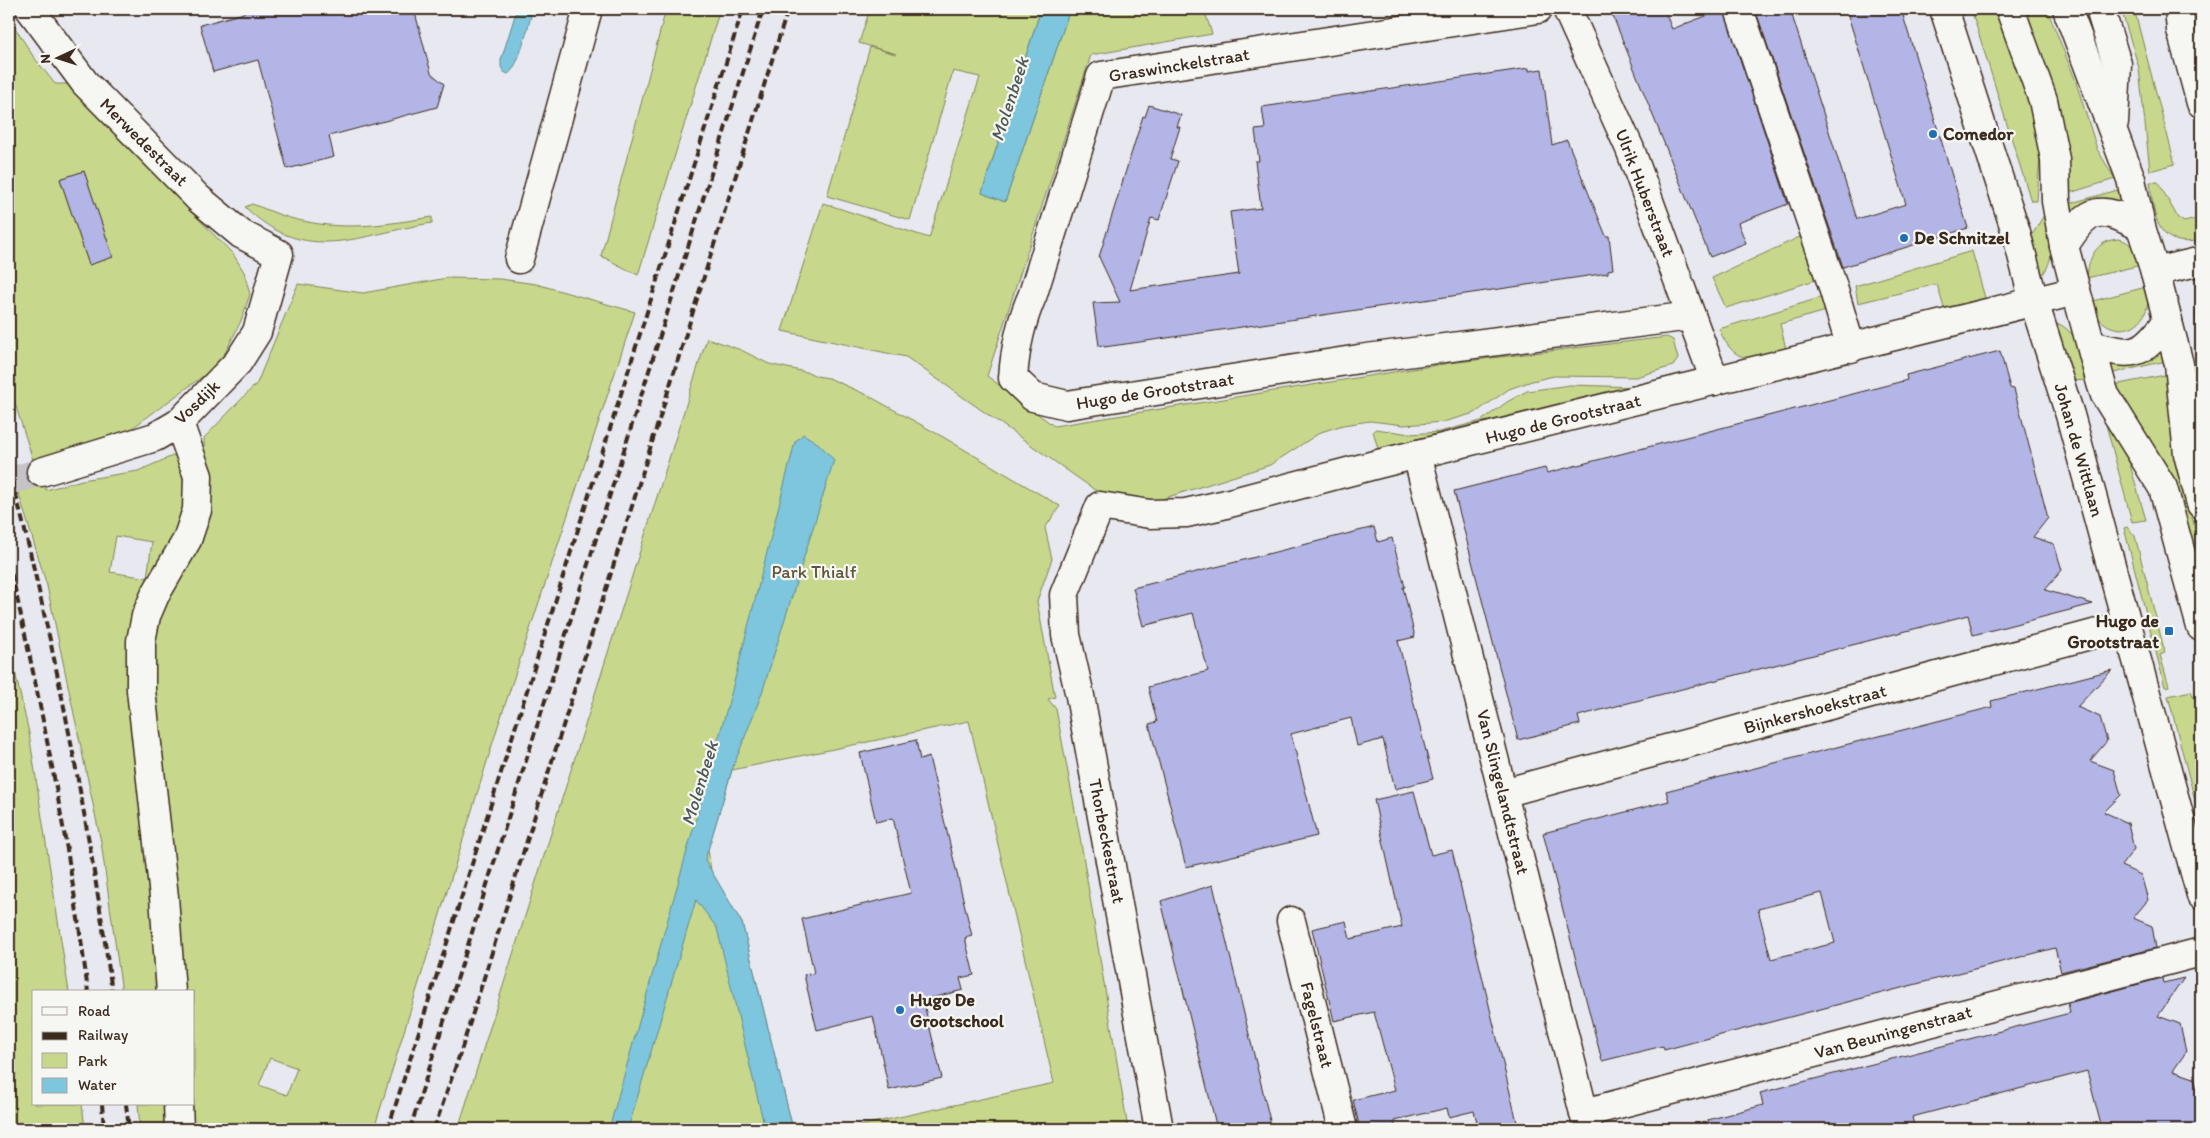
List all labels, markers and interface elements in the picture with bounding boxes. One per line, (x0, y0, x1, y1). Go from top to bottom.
north arrow (32, 32, 82, 82)
street label: Graswinckelstraat (1107, 43, 1251, 87)
water label: Molenbeek (985, 53, 1034, 144)
text: N (37, 54, 54, 64)
street label: Merwedestraat (95, 93, 193, 191)
place label: Comedor (1943, 123, 2014, 145)
street label: Ulrik Huberstraat (1610, 126, 1680, 260)
marker: Comedor (1927, 128, 1939, 140)
place label: De Schnitzel (1914, 227, 2011, 249)
marker: De Schnitzel (1898, 232, 1910, 244)
street label: Hugo de Grootstraat (1075, 368, 1236, 414)
street label: Vosdijk (170, 374, 225, 429)
street label: Johan de Wittlaan (2049, 381, 2109, 520)
street label: Hugo de Grootstraat (1483, 389, 1643, 449)
park label: Park Thialf (772, 561, 857, 583)
place label: Hugo de Grootstraat (2067, 610, 2159, 653)
marker: Hugo de Grootstraat (2163, 625, 2175, 637)
street label: Bijnkershoekstraat (1741, 679, 1889, 739)
street label: Van Slingelandtstraat (1472, 707, 1534, 877)
water label: Molenbeek (676, 737, 724, 828)
street label: Thorbeckestraat (1084, 777, 1130, 906)
street label: Fagelstraat (1296, 980, 1338, 1071)
place label: Hugo De Grootschool (910, 989, 1005, 1032)
legend (32, 990, 195, 1106)
street label: Van Beuningenstraat (1812, 1000, 1974, 1064)
text: Road (78, 1002, 111, 1020)
marker: Hugo De Grootschool (894, 1004, 906, 1016)
text: Railway (78, 1026, 128, 1044)
text: Park (78, 1052, 108, 1070)
text: Water (78, 1076, 117, 1094)

